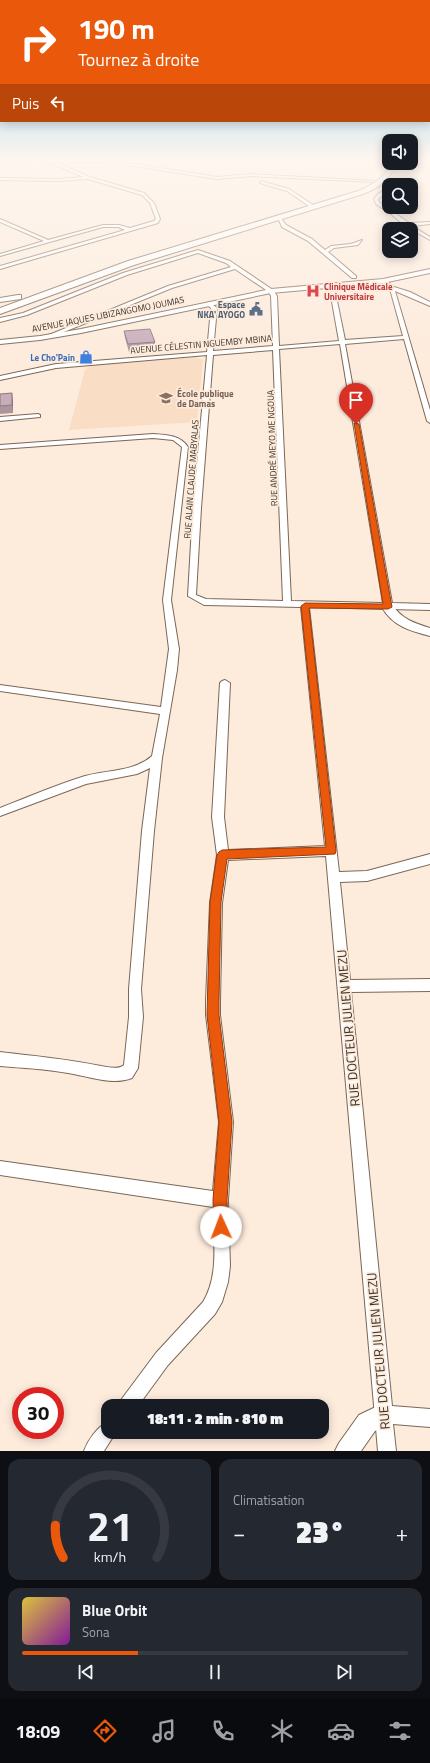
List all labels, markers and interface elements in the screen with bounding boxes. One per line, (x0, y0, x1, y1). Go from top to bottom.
text: 190 m (78, 7, 155, 50)
icon: right (12, 16, 64, 68)
text: Tournez à droite (78, 46, 199, 73)
text: Puis (12, 92, 39, 115)
icon: left (47, 92, 69, 114)
map controls (382, 134, 418, 258)
button: sound (382, 134, 418, 170)
button: search (382, 178, 418, 214)
button: layers (382, 222, 418, 258)
place label: Clinique Médicale Universitaire (324, 280, 393, 303)
hospital icon: Clinique Médicale Universitaire (305, 283, 321, 299)
street label: AVENUE JAQUES LIBIZANGOMO JOUMAS (31, 293, 186, 335)
place label: Espace NKA' AYOGO (197, 298, 245, 321)
public building icon: Espace NKA' AYOGO (248, 301, 264, 317)
street label: AVENUE CÉLESTIN NGUEMBY MBINA (130, 331, 273, 357)
shop icon: Le Cho'Pain (78, 349, 94, 365)
place label: Le Cho'Pain (30, 351, 75, 364)
pin (339, 383, 373, 424)
place label: École publique de Damas (177, 387, 234, 410)
street label: RUE ANDRÉ MEYO ME NGOUA (263, 389, 281, 506)
icon: arrive (345, 389, 367, 411)
school or university icon: École publique de Damas (158, 390, 174, 406)
street label: RUE ALAIN CLAUDE MABYALAS (180, 419, 202, 539)
street label: RUE DOCTEUR JULIEN MEZU (331, 949, 365, 1107)
position arrow (200, 1206, 242, 1248)
street label: RUE DOCTEUR JULIEN MEZU (361, 1272, 395, 1430)
speed limit sign: 30 (12, 1387, 64, 1439)
text: 18:11 · 2 min · 810 m (147, 1407, 283, 1430)
text: Climatisation (233, 1490, 305, 1510)
text: 21 (86, 1493, 133, 1556)
text: 23° (296, 1509, 345, 1555)
text: − (233, 1516, 245, 1550)
text: + (396, 1516, 408, 1550)
text: km/h (93, 1545, 126, 1567)
text: Blue Orbit (82, 1599, 147, 1622)
text: Sona (82, 1622, 109, 1642)
icon: previous (75, 1661, 97, 1683)
icon: pause (204, 1661, 226, 1683)
icon: next (333, 1661, 355, 1683)
icon: directions (91, 1717, 119, 1745)
icon: music (150, 1717, 178, 1745)
icon: phone (209, 1717, 237, 1745)
icon: climate (268, 1717, 296, 1745)
icon: car (327, 1717, 355, 1745)
icon: filters (386, 1717, 414, 1745)
text: 18:09 (16, 1718, 60, 1745)

